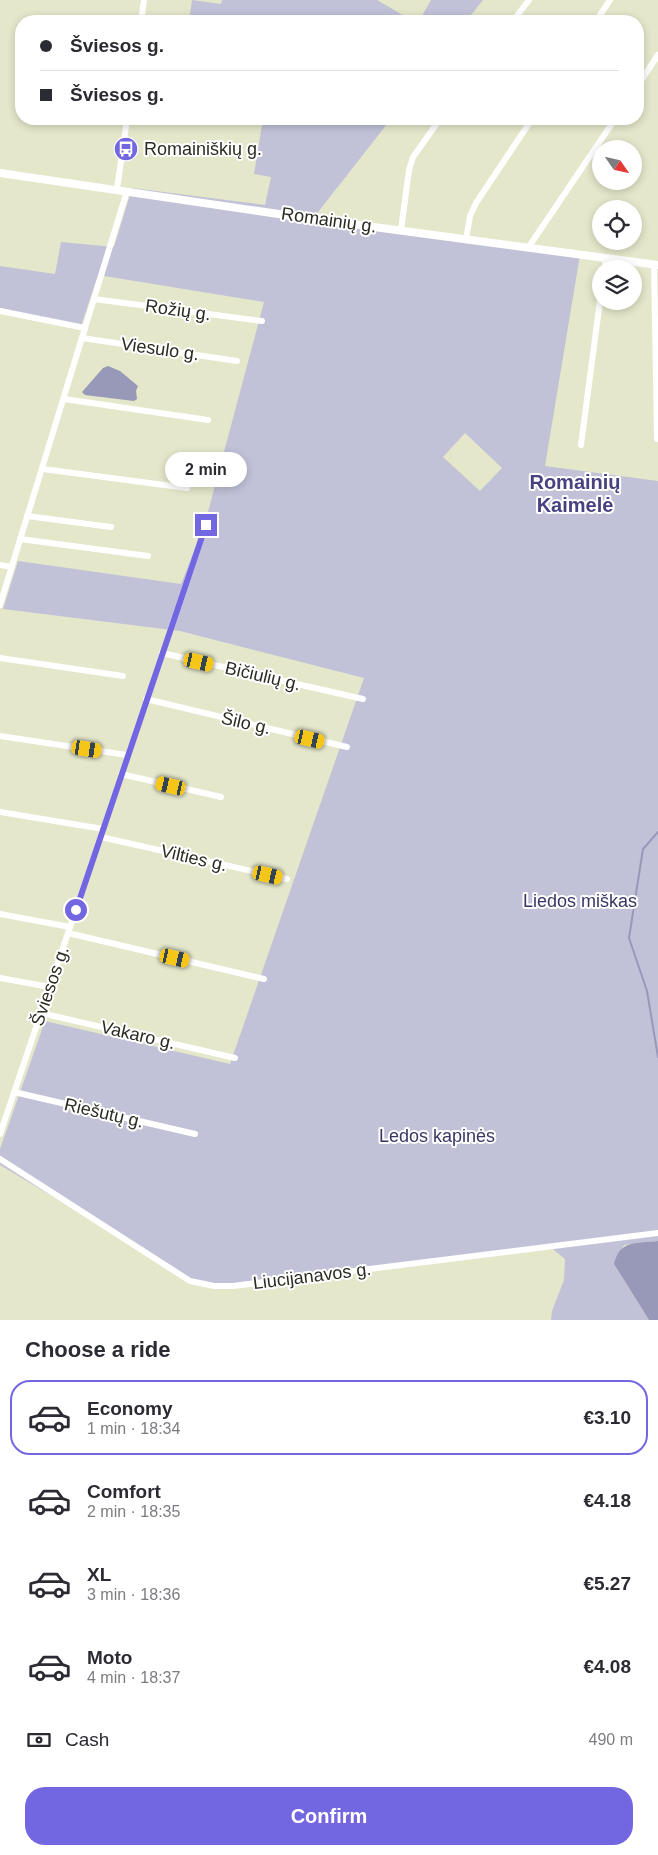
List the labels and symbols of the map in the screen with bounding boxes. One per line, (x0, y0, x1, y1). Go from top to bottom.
bus stop icon: Romainiškių g. (113, 136, 139, 162)
place label: Romainiškių g. (144, 139, 262, 159)
north arrow (592, 140, 642, 190)
street label: Romainių g. (280, 203, 378, 237)
street label: Rožių g. (144, 296, 212, 324)
street label: Viesulo g. (120, 334, 200, 364)
callout: 2 min (165, 452, 247, 488)
district label: Romainių Kaimelė (529, 471, 621, 516)
route end (195, 514, 217, 536)
car (182, 651, 215, 673)
street label: Bičiulių g. (223, 658, 303, 694)
street label: Šilo g. (219, 707, 273, 738)
car (293, 728, 326, 750)
car (71, 739, 102, 759)
car (154, 775, 187, 797)
street label: Vilties g. (159, 841, 229, 875)
car (251, 864, 284, 886)
park label: Liedos miškas (523, 891, 637, 911)
route start (65, 899, 87, 921)
street label: Šviesos g. (26, 943, 73, 1029)
car (158, 947, 191, 969)
street label: Vakaro g. (99, 1017, 177, 1053)
street label: Riešutų g. (62, 1094, 146, 1132)
park label: Ledos kapinės (379, 1126, 495, 1146)
street label: Liucijanavos g. (252, 1259, 372, 1293)

